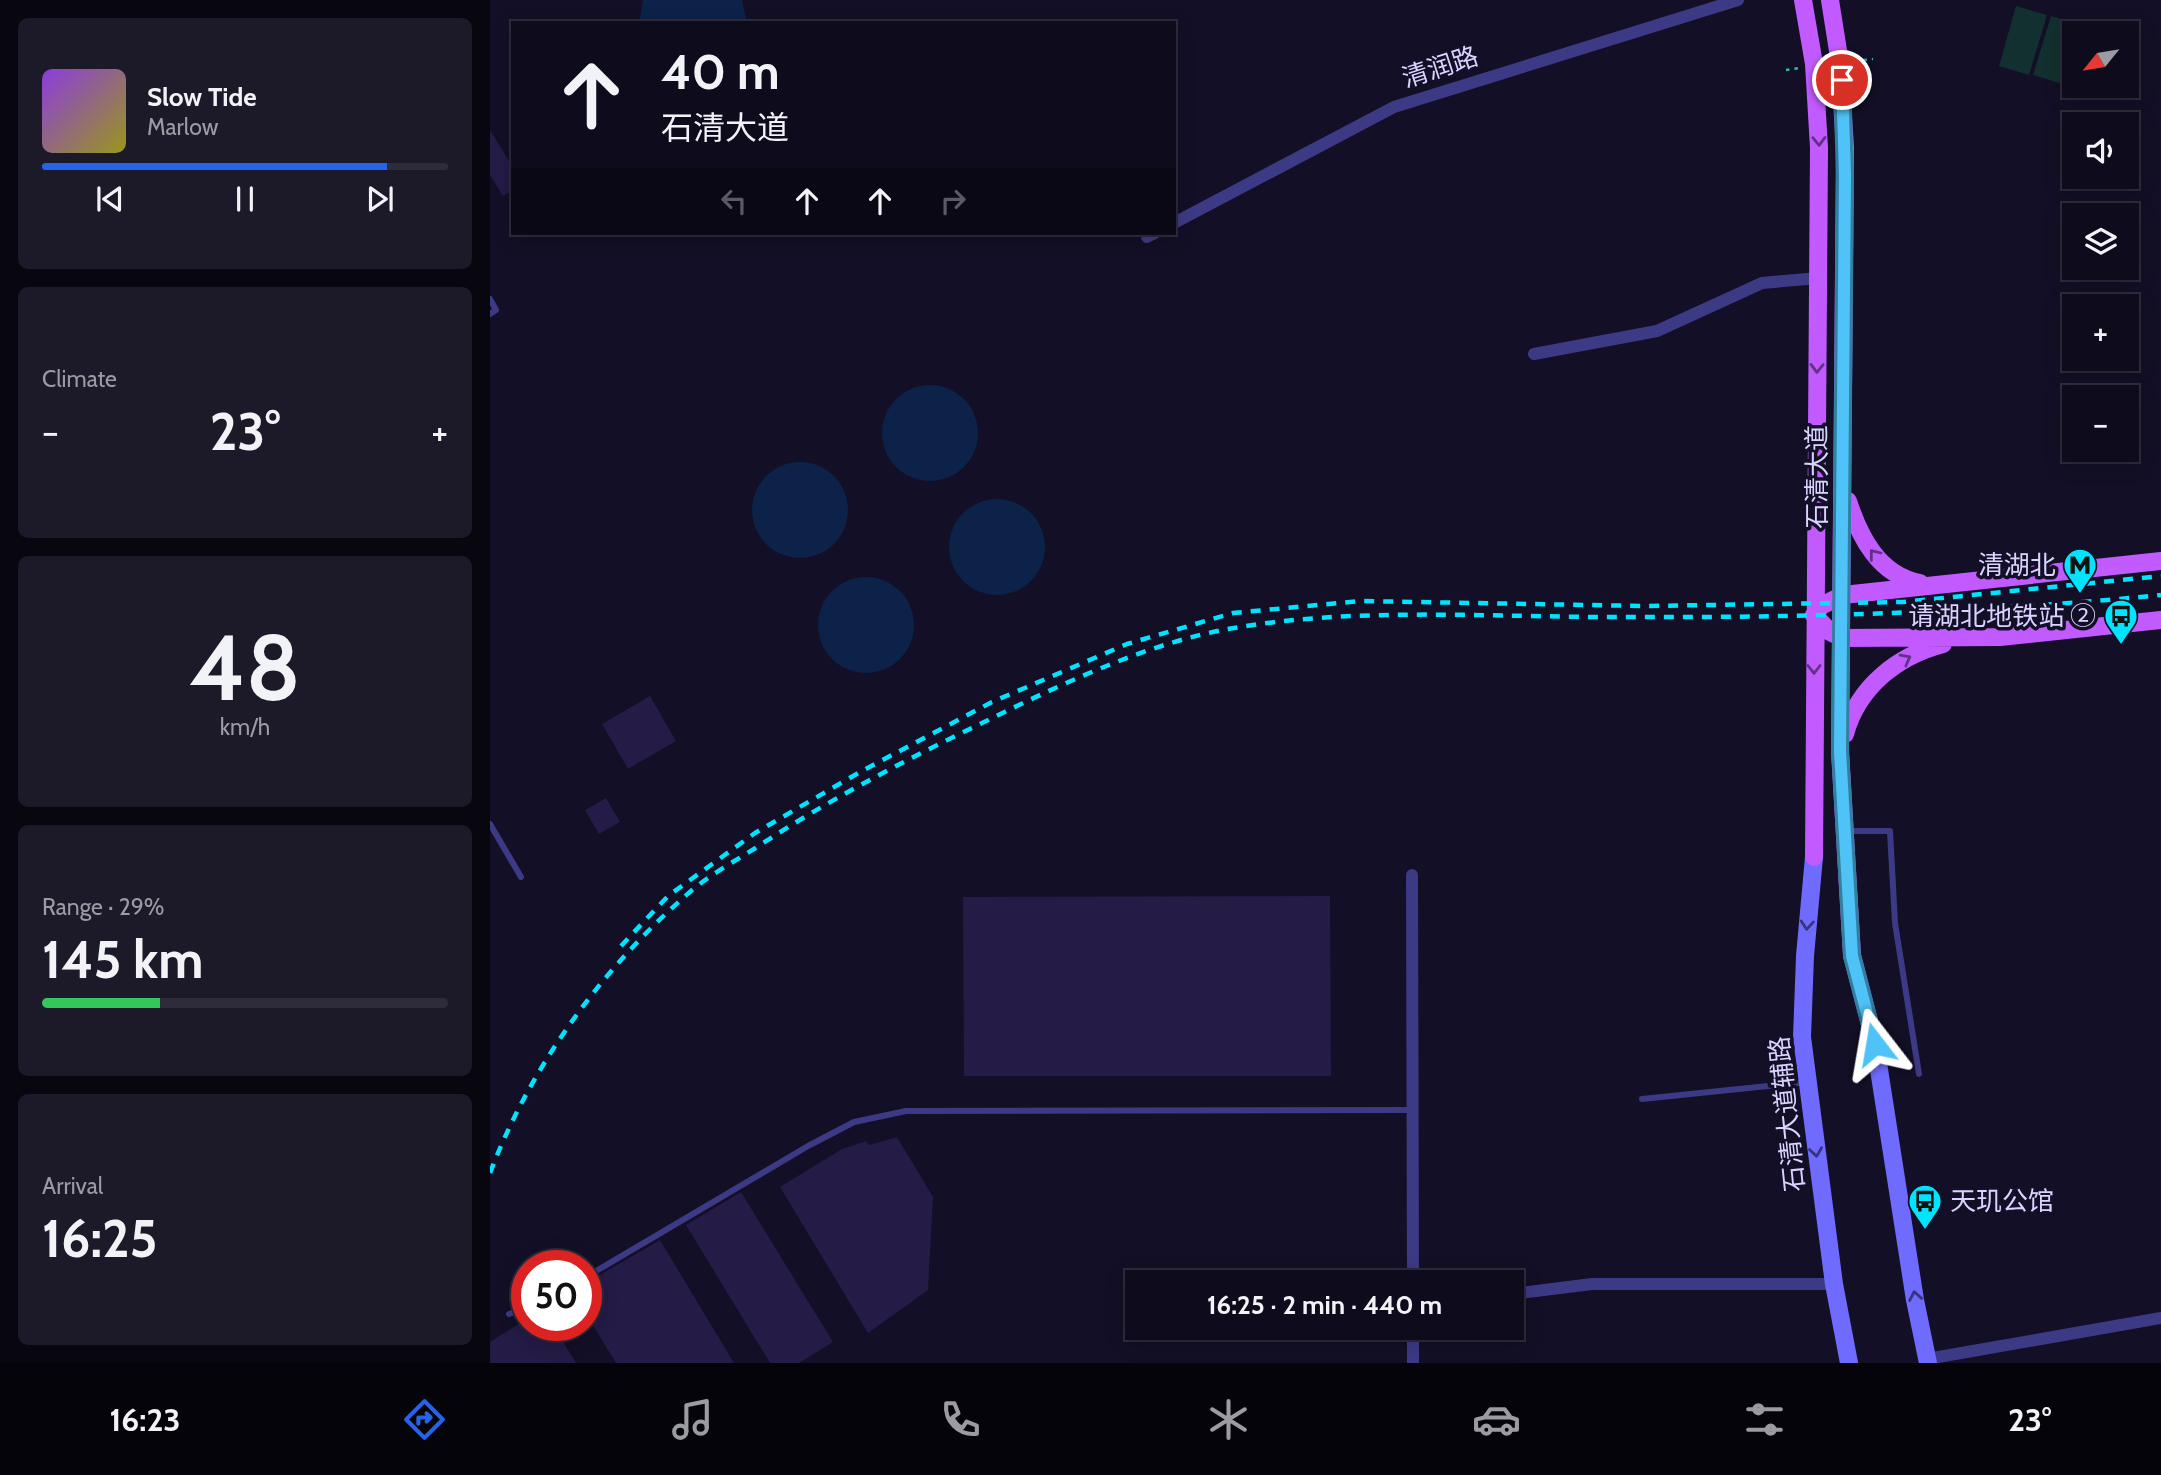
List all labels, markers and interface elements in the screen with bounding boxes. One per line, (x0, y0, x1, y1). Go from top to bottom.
north arrow (2062, 21, 2138, 98)
map controls (2062, 21, 2139, 462)
street label: 清润路 (1398, 40, 1482, 94)
text: 40 m (661, 42, 780, 101)
icon: ahead (546, 49, 637, 140)
pin (1812, 50, 1872, 110)
icon: arrive (1823, 61, 1861, 99)
text: Slow Tide (147, 81, 257, 113)
text: 石清大道 (661, 108, 789, 147)
button: sound (2062, 112, 2139, 189)
text: Marlow (147, 113, 218, 141)
one-way arrow (1811, 136, 1827, 146)
icon: previous (91, 180, 129, 218)
icon: pause (226, 180, 264, 218)
icon: next (361, 180, 399, 218)
icon: left (715, 182, 753, 220)
icon: ahead (788, 182, 826, 220)
icon: ahead (861, 182, 899, 220)
icon: right (934, 182, 972, 220)
button: layers (2062, 203, 2139, 280)
button: + (2062, 294, 2139, 371)
one-way arrow (1809, 363, 1825, 374)
text: Climate (42, 365, 117, 393)
button: − (2062, 385, 2139, 462)
text: 23° (210, 400, 280, 463)
text: − (42, 408, 59, 455)
text: + (431, 408, 448, 455)
street label: 石清大道 (1801, 425, 1833, 529)
metro station icon: 清湖北 (2061, 546, 2099, 595)
place label: 清湖北 (1978, 549, 2056, 581)
one-way arrow (1870, 550, 1883, 562)
bus stop icon: 请湖北地铁站 ② (2102, 597, 2140, 646)
place label: 请湖北地铁站 ② (1908, 600, 2096, 632)
text: 48 (189, 612, 301, 723)
one-way arrow (1898, 654, 1911, 667)
one-way arrow (1806, 664, 1822, 675)
text: km/h (220, 713, 270, 741)
text: Range · 29% (42, 893, 165, 921)
one-way arrow (1800, 920, 1815, 931)
text: 145 km (42, 928, 204, 991)
position arrow (1838, 1007, 1912, 1081)
street label: 石清大道辅路 (1763, 1035, 1811, 1193)
one-way arrow (1808, 1146, 1823, 1158)
text: Arrival (42, 1172, 103, 1200)
bus stop icon: 天玑公馆 (1906, 1182, 1944, 1231)
place label: 天玑公馆 (1950, 1185, 2054, 1217)
text: 16:25 (42, 1207, 157, 1270)
speed limit sign: 50 (511, 1250, 602, 1341)
text: 16:25 · 2 min · 440 m (1207, 1289, 1442, 1321)
one-way arrow (1908, 1290, 1923, 1302)
icon: directions (400, 1395, 449, 1444)
icon: music (668, 1395, 717, 1444)
icon: phone (936, 1395, 985, 1444)
icon: climate (1204, 1395, 1253, 1444)
icon: car (1472, 1395, 1521, 1444)
icon: filters (1740, 1395, 1789, 1444)
text: 16:23 (110, 1400, 181, 1439)
text: 23° (2008, 1400, 2051, 1439)

